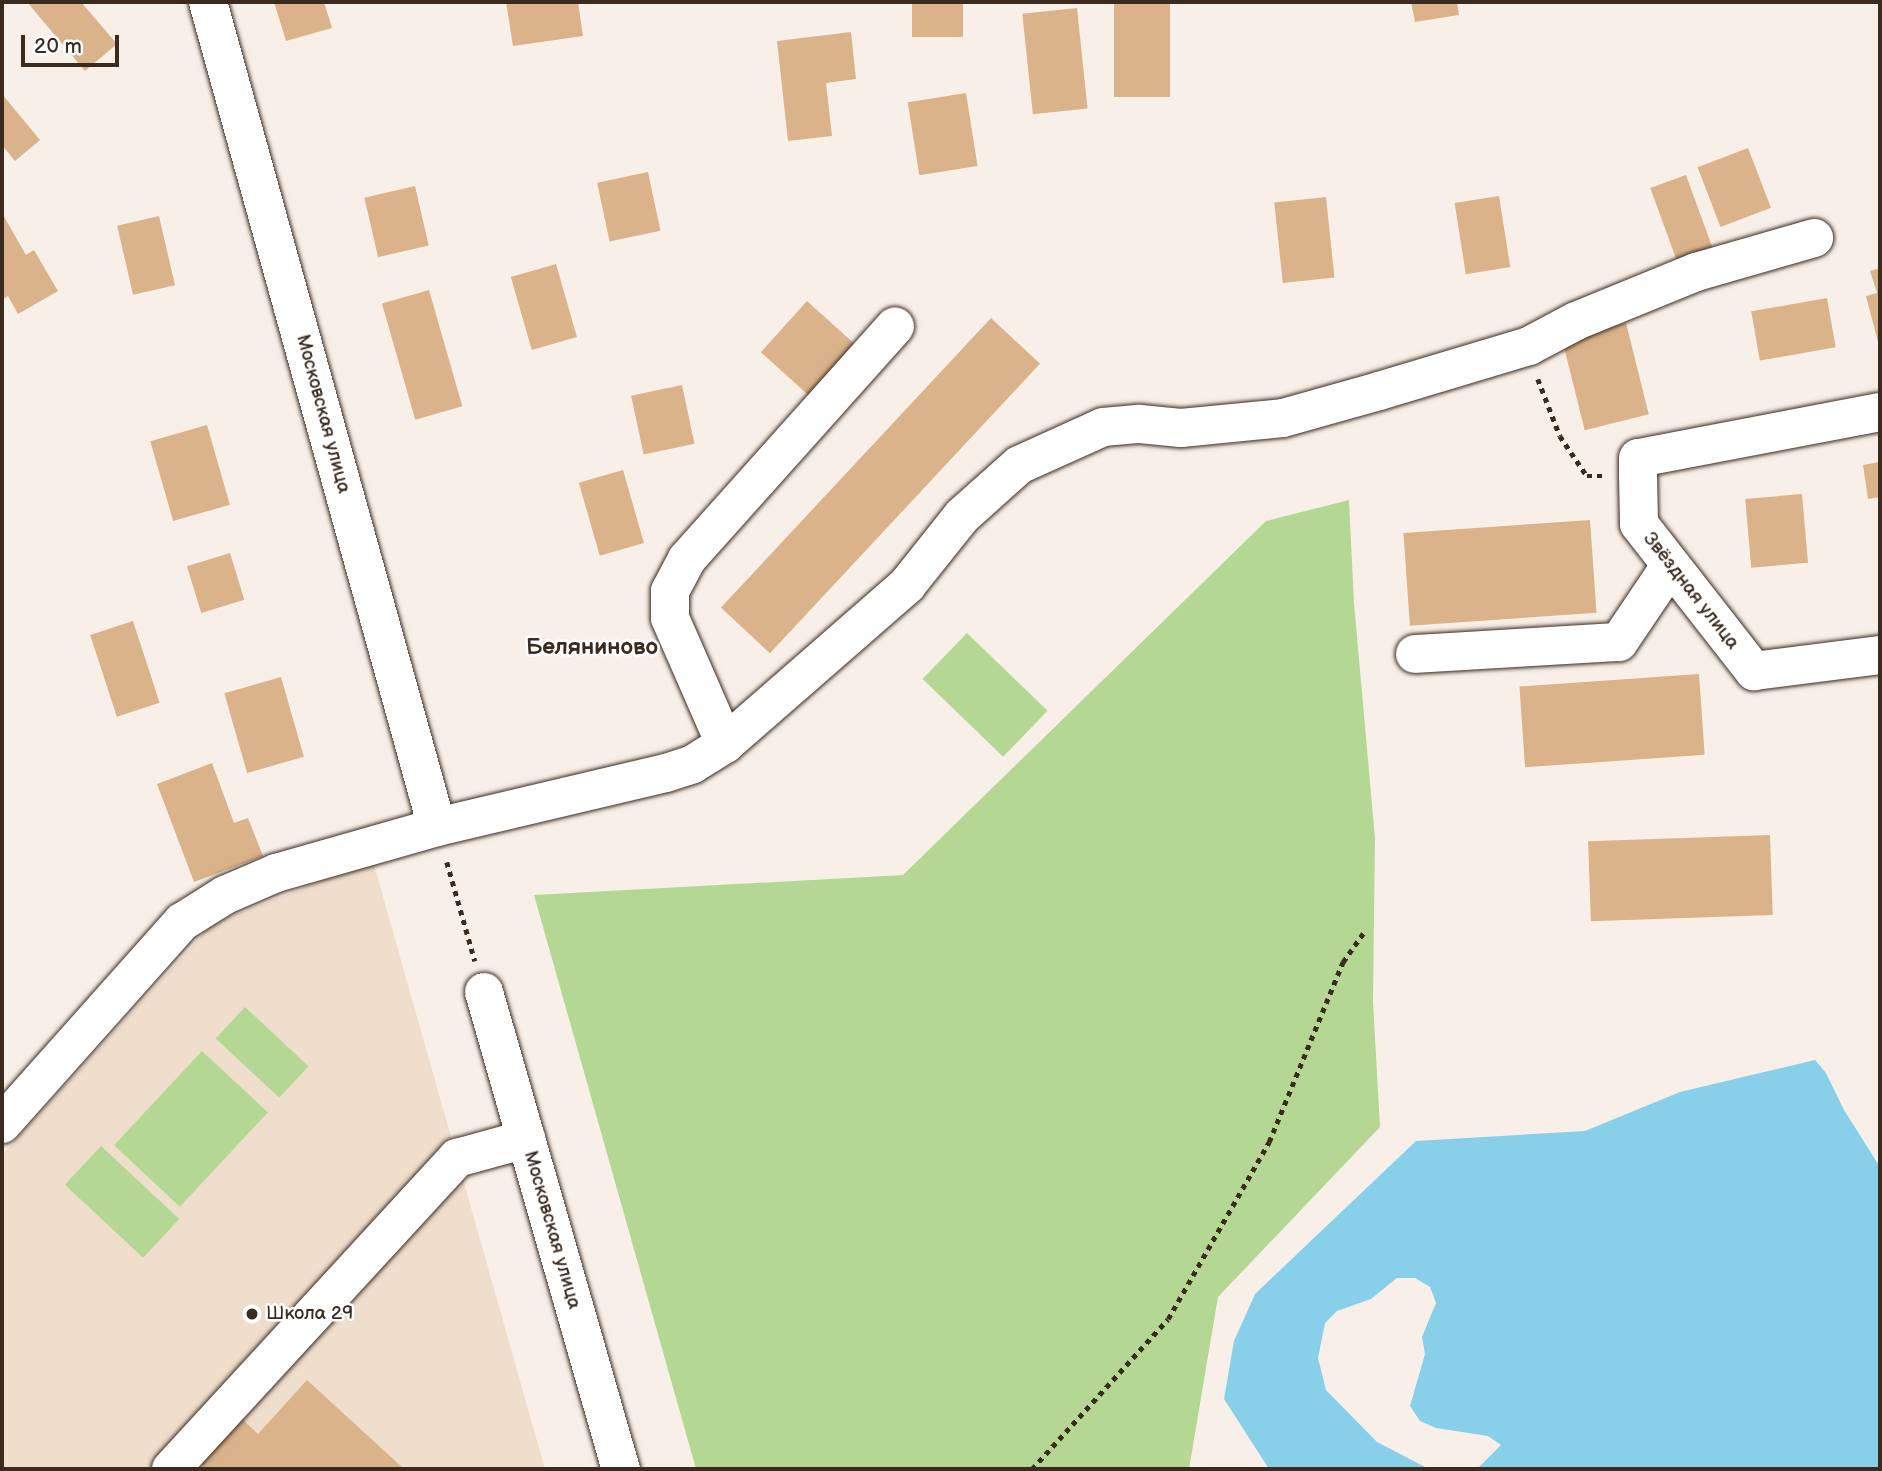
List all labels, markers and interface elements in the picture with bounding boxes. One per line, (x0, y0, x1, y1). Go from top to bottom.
scale bar (24, 21, 122, 65)
text: 20 m (34, 34, 82, 59)
street label: Московская улица (291, 332, 355, 496)
street label: Звёздная улица (1638, 528, 1744, 654)
district label: Беляниново (526, 633, 658, 661)
street label: Московская улица (519, 1148, 585, 1312)
place label: Школа 29 (266, 1303, 353, 1325)
marker: Школа 29 (244, 1306, 260, 1322)

